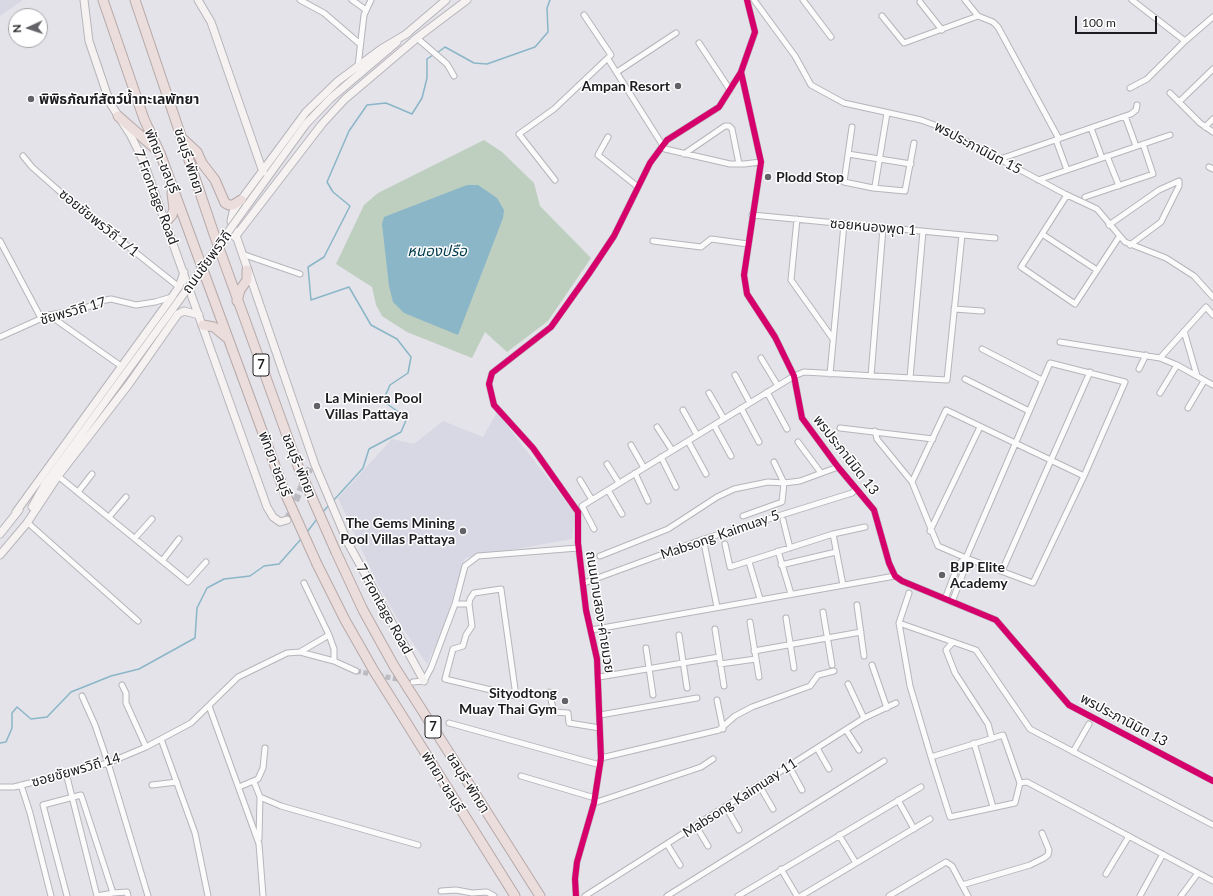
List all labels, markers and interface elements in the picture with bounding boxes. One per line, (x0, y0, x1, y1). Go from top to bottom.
north arrow (8, 8, 48, 48)
scale bar (1077, 8, 1159, 34)
text: 100 m (1082, 15, 1116, 30)
text: N (10, 24, 23, 33)
place label: Ampan Resort (582, 78, 670, 94)
marker: Ampan Resort (673, 81, 683, 91)
place label: พิพิธภัณฑ์สัตว์น้ำทะเลพัทยา (39, 91, 199, 107)
marker: พิพิธภัณฑ์สัตว์น้ำทะเลพัทยา (26, 94, 36, 104)
street label: พรประภานิมิต 15 (931, 118, 1025, 178)
street label: พัทยา-ชลบุรี (141, 126, 183, 196)
street label: ชลบุรี-พัทยา (170, 126, 208, 196)
street label: 7 Frontage Road (130, 147, 182, 247)
place label: Plodd Stop (776, 169, 844, 185)
marker: Plodd Stop (763, 172, 773, 182)
street label: ซอยชัยพรวิถี 1/1 (56, 186, 142, 260)
street label: ซอยหนองพุด 1 (829, 215, 917, 239)
street label: ถนนชัยพรวิถี (179, 227, 235, 297)
water label: หนองปรือ (407, 242, 467, 260)
street label: ชัยพรวิถี 17 (38, 294, 108, 328)
road number: 7 (253, 354, 269, 376)
place label: La Miniera Pool Villas Pattaya (325, 390, 422, 422)
marker: La Miniera Pool Villas Pattaya (312, 401, 322, 411)
street label: พรประภานิมิต 13 (810, 412, 882, 498)
street label: พัทยา-ชลบุรี (255, 429, 295, 499)
street label: ชลบุรี-พัทยา (278, 431, 320, 501)
street label: Mabsong Kaimuay 5 (658, 507, 782, 563)
place label: The Gems Mining Pool Villas Pattaya (340, 515, 455, 548)
marker: The Gems Mining Pool Villas Pattaya (458, 526, 468, 536)
street label: ถนนมาบสอง-ค่ายมวย (582, 550, 618, 674)
place label: BJP Elite Academy (950, 559, 1008, 592)
street label: 7 Frontage Road (352, 561, 416, 657)
marker: BJP Elite Academy (937, 570, 947, 580)
place label: Sityodtong Muay Thai Gym (459, 685, 557, 718)
street label: พรประภานิมิต 13 (1077, 690, 1171, 750)
marker: Sityodtong Muay Thai Gym (560, 696, 570, 706)
road number: 7 (425, 716, 441, 738)
street label: ซอยชัยพรวิถี 14 (30, 749, 122, 791)
street label: พัทยา-ชลบุรี (418, 749, 468, 815)
street label: ชลบุรี-พัทยา (443, 750, 493, 816)
street label: Mabsong Kaimuay 11 (680, 755, 800, 841)

